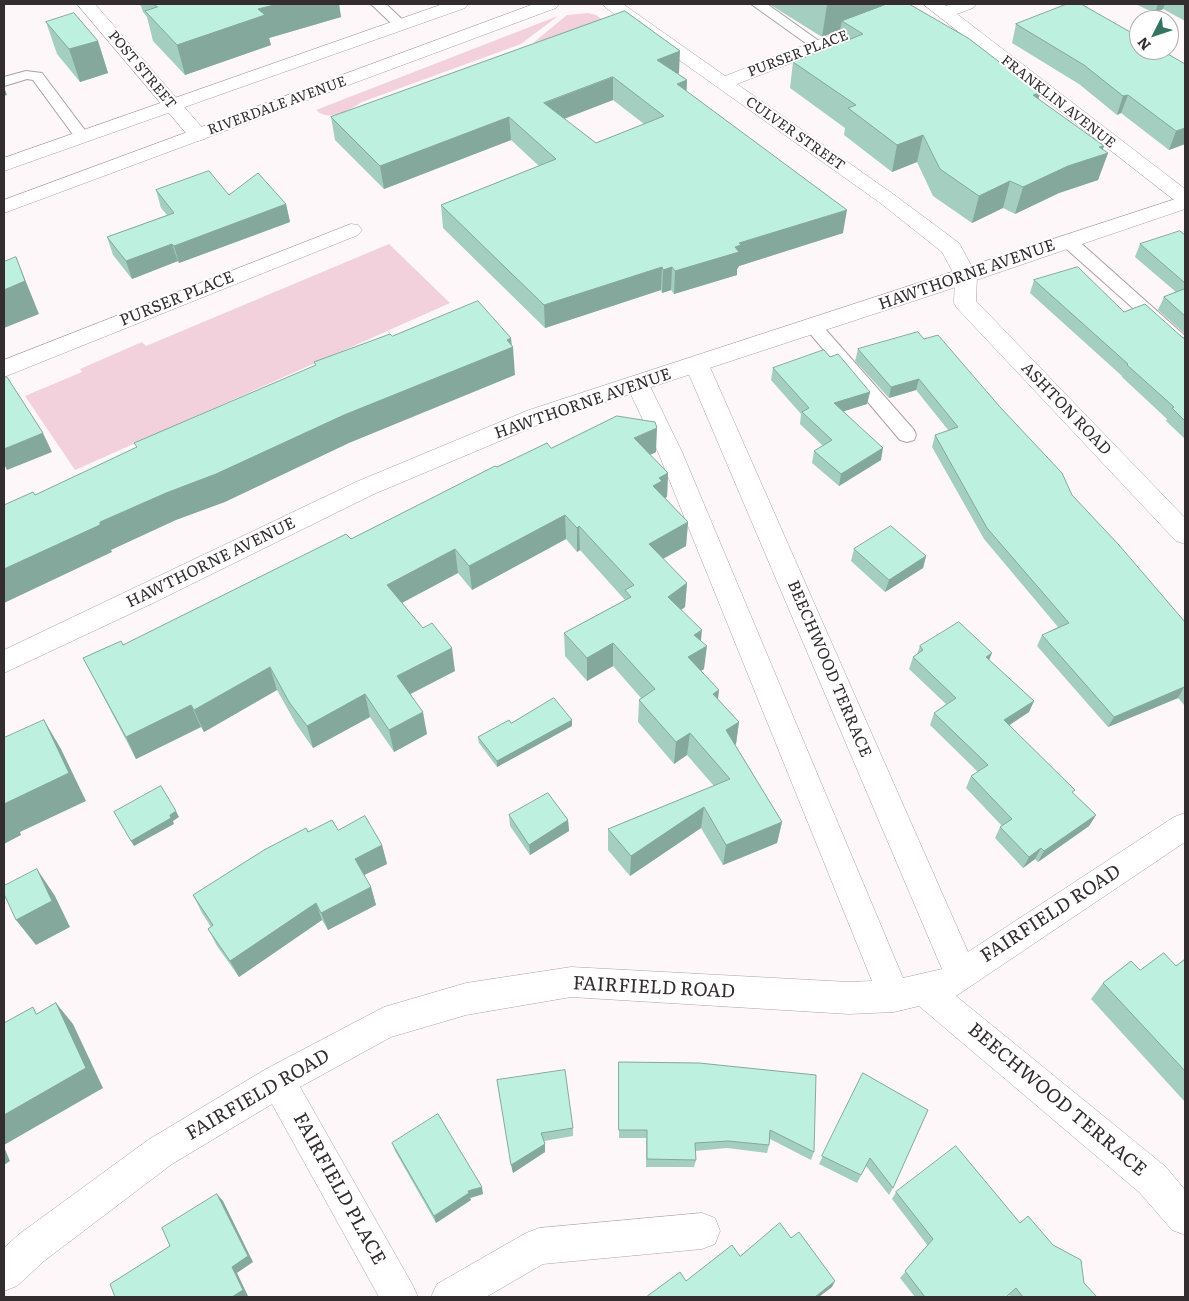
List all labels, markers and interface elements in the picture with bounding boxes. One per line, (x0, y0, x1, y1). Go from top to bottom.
north arrow (1129, 10, 1179, 60)
street label: PURSER PLACE (745, 27, 851, 81)
street label: POST STREET (105, 28, 179, 112)
text: N (1132, 33, 1155, 55)
street label: FRANKLIN AVENUE (998, 52, 1118, 152)
street label: RIVERDALE AVENUE (205, 73, 349, 139)
street label: CULVER STREET (742, 94, 848, 174)
street label: HAWTHORNE AVENUE (876, 236, 1058, 314)
street label: PURSER PLACE (117, 267, 237, 331)
street label: ASHTON ROAD (1017, 359, 1115, 459)
street label: HAWTHORNE AVENUE (492, 365, 674, 443)
street label: HAWTHORNE AVENUE (123, 514, 299, 612)
street label: BEECHWOOD TERRACE (783, 578, 875, 760)
street label: FAIRFIELD ROAD (977, 860, 1125, 968)
street label: FAIRFIELD ROAD (572, 972, 736, 1004)
street label: BEECHWOOD TERRACE (963, 1019, 1151, 1181)
street label: FAIRFIELD ROAD (182, 1044, 334, 1146)
street label: FAIRFIELD PLACE (288, 1109, 390, 1269)

